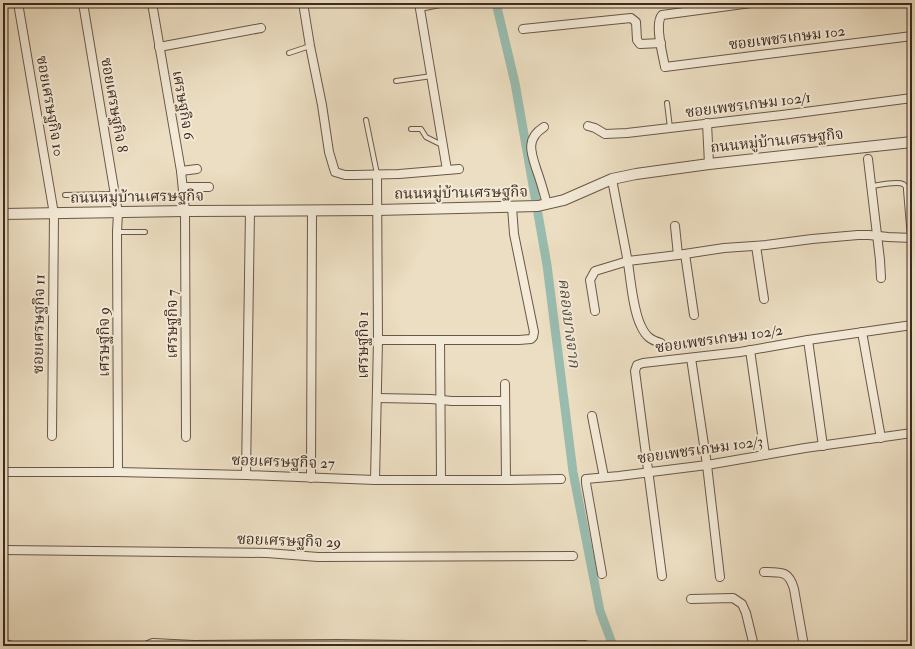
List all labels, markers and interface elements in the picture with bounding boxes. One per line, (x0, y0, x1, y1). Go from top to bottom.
street label: ซอยเพชรเกษม 102 (728, 21, 847, 55)
street label: ซอยเศรษฐกิจ 10 (32, 54, 68, 158)
street label: ซอยเศรษฐกิจ 8 (96, 56, 132, 154)
street label: เศรษฐกิจ 6 (168, 69, 199, 142)
street label: ซอยเพชรเกษม 102/1 (684, 88, 812, 122)
street label: ถนนหมู่บ้านเศรษฐกิจ (709, 125, 845, 157)
street label: ถนนหมู่บ้านเศรษฐกิจ (394, 182, 528, 204)
street label: ถนนหมู่บ้านเศรษฐกิจ (70, 186, 204, 208)
street label: ซอยเศรษฐกิจ 11 (29, 274, 49, 374)
water label: คลองบางจาก (554, 277, 585, 370)
street label: เศรษฐกิจ 7 (163, 289, 182, 359)
street label: เศรษฐกิจ 9 (95, 307, 114, 377)
street label: เศรษฐกิจ 1 (354, 311, 373, 379)
street label: ซอยเพชรเกษม 102/2 (654, 321, 784, 357)
street label: ซอยเพชรเกษม 102/3 (636, 432, 764, 468)
street label: ซอยเศรษฐกิจ 27 (231, 451, 335, 473)
street label: ซอยเศรษฐกิจ 29 (237, 530, 341, 552)

